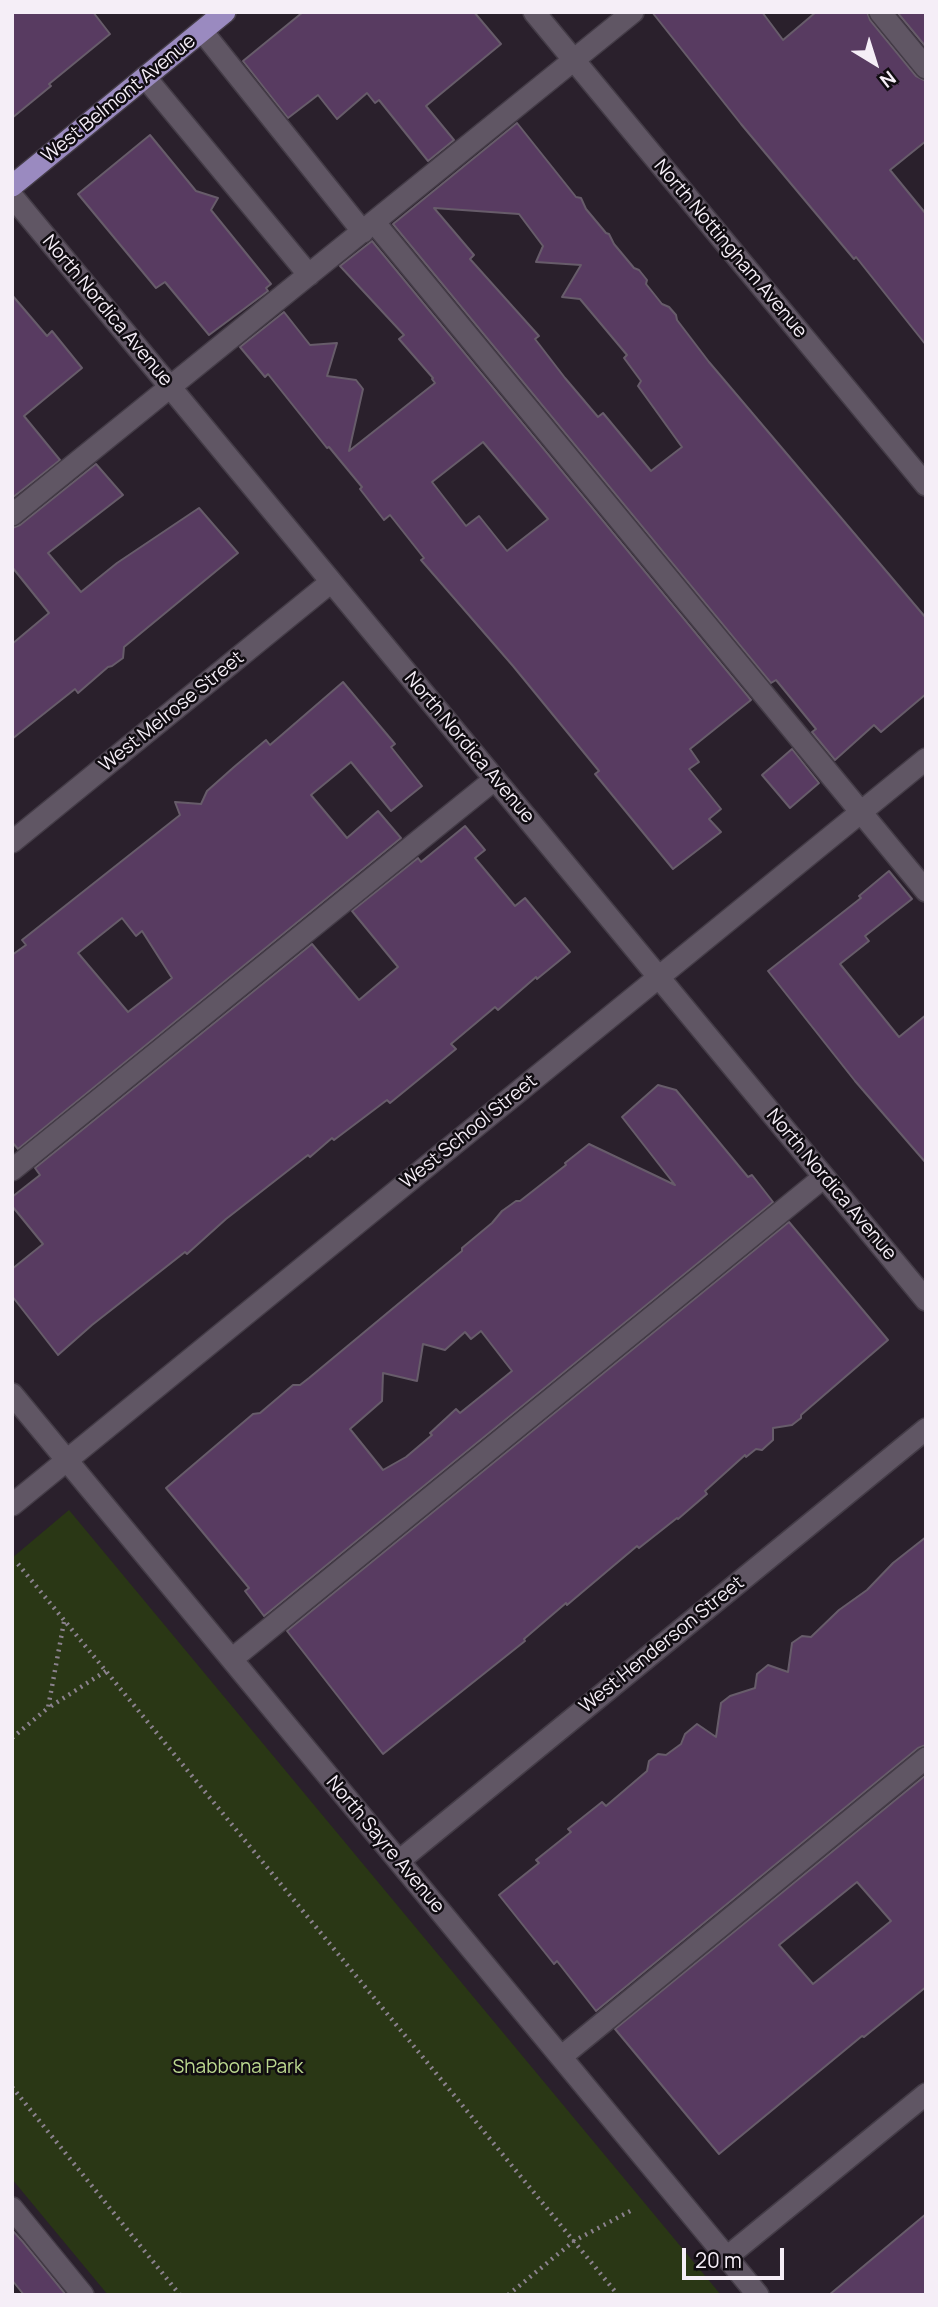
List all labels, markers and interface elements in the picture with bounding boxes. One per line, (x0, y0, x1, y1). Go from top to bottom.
north arrow (840, 28, 910, 98)
street label: West Belmont Avenue (37, 30, 201, 168)
text: N (875, 65, 901, 94)
street label: North Nottingham Avenue (649, 155, 811, 343)
street label: North Nordica Avenue (37, 231, 177, 391)
street label: West Melrose Street (95, 647, 249, 777)
street label: North Nordica Avenue (399, 668, 539, 828)
street label: West School Street (396, 1070, 542, 1194)
street label: North Nordica Avenue (761, 1105, 901, 1265)
street label: West Henderson Street (575, 1572, 749, 1718)
street label: North Sayre Avenue (321, 1772, 449, 1918)
park label: Shabbona Park (173, 2057, 303, 2079)
scale bar (686, 2234, 788, 2278)
text: 20 m (695, 2246, 742, 2274)

